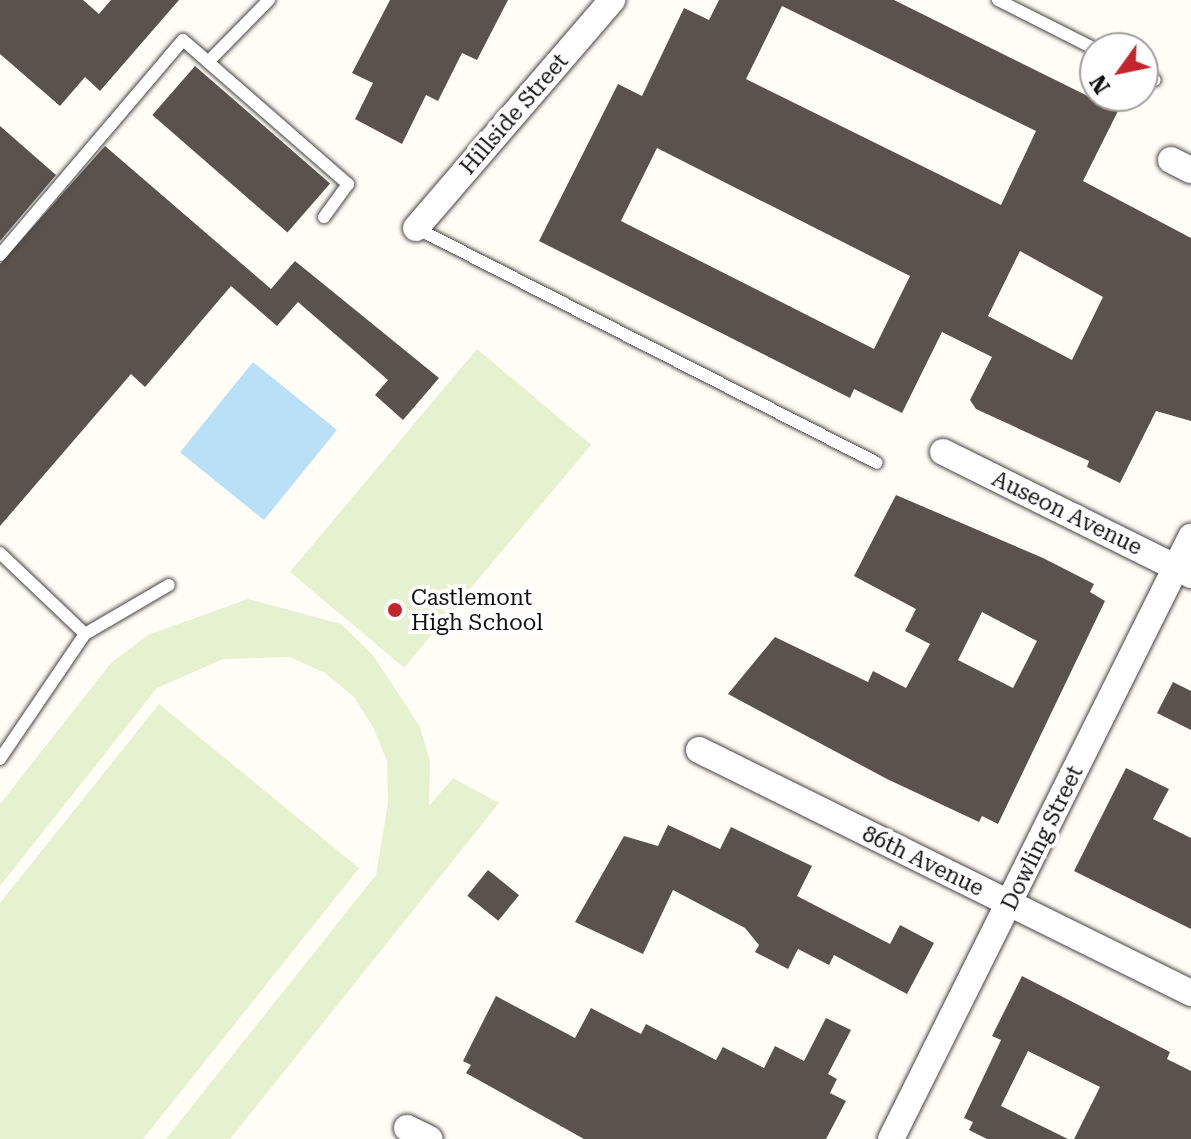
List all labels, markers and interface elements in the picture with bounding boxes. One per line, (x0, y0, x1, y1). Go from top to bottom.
north arrow (1079, 32, 1159, 112)
street label: Hillside Street (454, 48, 574, 180)
text: N (1085, 70, 1115, 98)
street label: Auseon Avenue (988, 465, 1146, 561)
place label: Castlemont High School (411, 584, 543, 636)
marker: Castlemont High School (386, 601, 404, 619)
street label: Dowling Street (996, 761, 1088, 915)
street label: 86th Avenue (858, 820, 988, 902)

